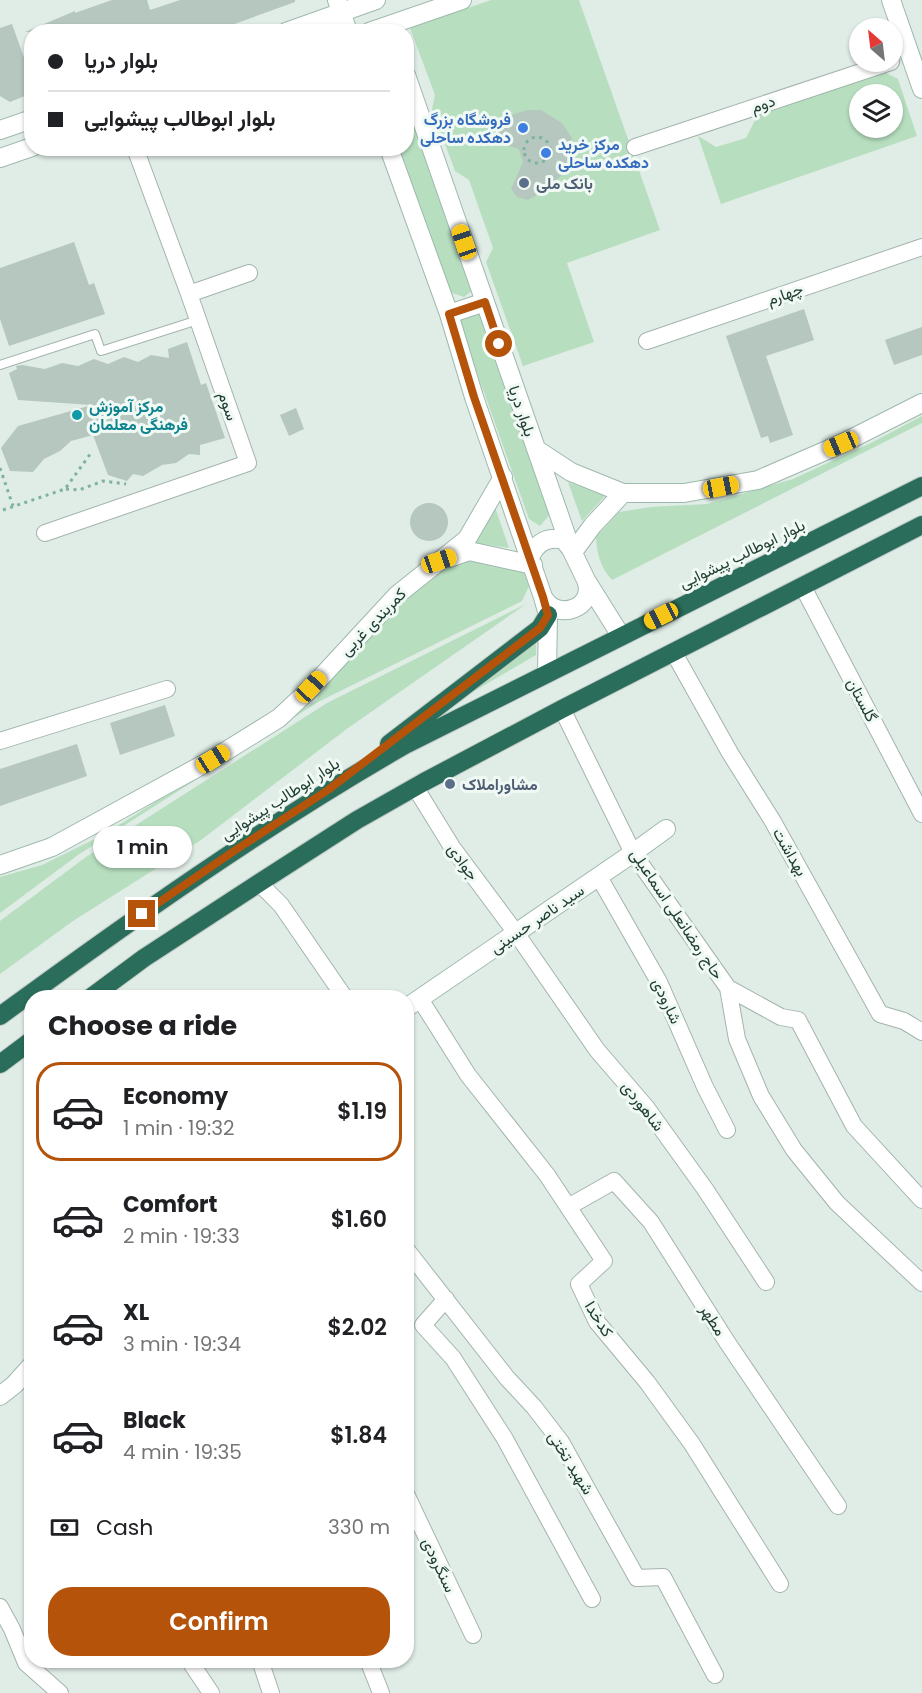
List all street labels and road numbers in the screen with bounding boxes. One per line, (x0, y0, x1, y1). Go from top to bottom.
street label: دوم (748, 89, 778, 119)
street label: چهارم (764, 277, 806, 311)
street label: بلوار دریا (503, 382, 541, 440)
street label: سوم (212, 388, 244, 424)
street label: بلوار ابوطالب پیشوایی (675, 514, 809, 594)
street label: کمربندی غربی (335, 583, 411, 661)
street label: گلستان (841, 674, 883, 726)
street label: بلوار ابوطالب پیشوایی (216, 752, 344, 846)
street label: بهداشت (767, 824, 813, 880)
street label: جوادی (442, 839, 484, 885)
street label: حاج رمضانعلی اسماعیلی (625, 844, 730, 984)
street label: سید ناصر حسینی (485, 879, 589, 959)
street label: شارودی (646, 974, 688, 1028)
street label: شاهوردی (616, 1076, 670, 1136)
street label: کدخدا (579, 1297, 619, 1341)
street label: مطهر (694, 1299, 732, 1340)
street label: شهید تختی (542, 1427, 600, 1499)
street label: سنگرودی (416, 1534, 462, 1596)

